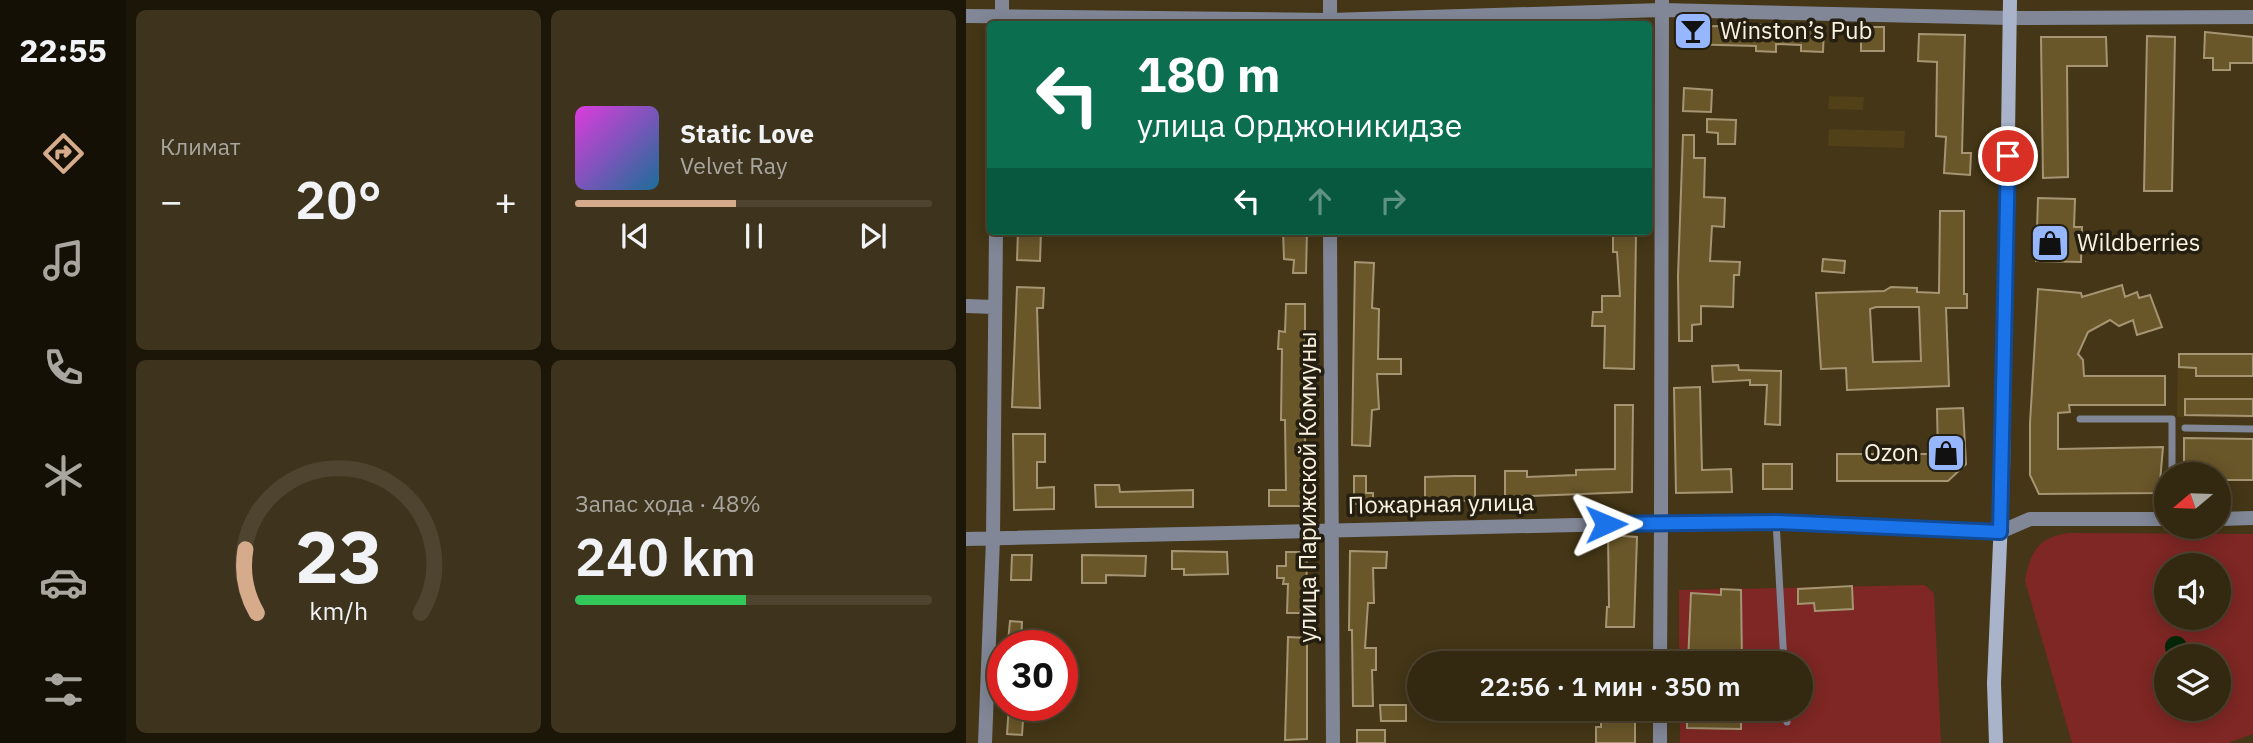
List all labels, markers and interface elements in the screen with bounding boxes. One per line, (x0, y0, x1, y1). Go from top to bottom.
bar icon: Winston’s Pub (1672, 10, 1714, 52)
place label: Winston’s Pub (1720, 14, 1873, 46)
text: 22:55 (19, 29, 107, 71)
text: 180 m (1137, 42, 1281, 105)
icon: left (1022, 49, 1113, 140)
text: улица Орджоникидзе (1137, 104, 1462, 146)
text: Static Love (680, 116, 814, 150)
pin (1978, 126, 2038, 186)
icon: directions (39, 129, 88, 178)
text: Климат (160, 131, 241, 161)
icon: arrive (1989, 137, 2027, 175)
text: Velvet Ray (680, 150, 787, 180)
text: 20° (295, 166, 382, 233)
text: − (160, 176, 183, 225)
text: + (494, 176, 517, 225)
icon: left (1228, 182, 1266, 220)
icon: ahead (1301, 182, 1339, 220)
icon: right (1374, 182, 1412, 220)
icon: previous (616, 217, 654, 255)
icon: pause (735, 217, 773, 255)
icon: next (854, 217, 892, 255)
shop icon: Wildberries (2029, 222, 2071, 264)
place label: Wildberries (2077, 226, 2200, 258)
icon: music (39, 236, 88, 285)
street label: улица Парижской Коммуны (1291, 331, 1323, 643)
icon: phone (39, 343, 88, 392)
shop icon: Ozon (1925, 432, 1967, 474)
place label: Ozon (1864, 436, 1919, 468)
icon: climate (39, 451, 88, 500)
north arrow (2154, 462, 2231, 539)
map controls (2154, 462, 2231, 721)
street label: Пожарная улица (1347, 485, 1535, 521)
position arrow (1569, 487, 1643, 561)
text: Запас хода · 48% (575, 488, 761, 518)
text: 23 (295, 508, 382, 603)
text: 240 km (575, 523, 756, 590)
button: sound (2154, 553, 2231, 630)
icon: car (39, 558, 88, 607)
text: km/h (309, 593, 368, 626)
speed limit sign: 30 (987, 630, 1078, 721)
button: layers (2154, 644, 2231, 721)
icon: filters (39, 665, 88, 714)
text: 22:56 · 1 мин · 350 m (1479, 669, 1741, 703)

